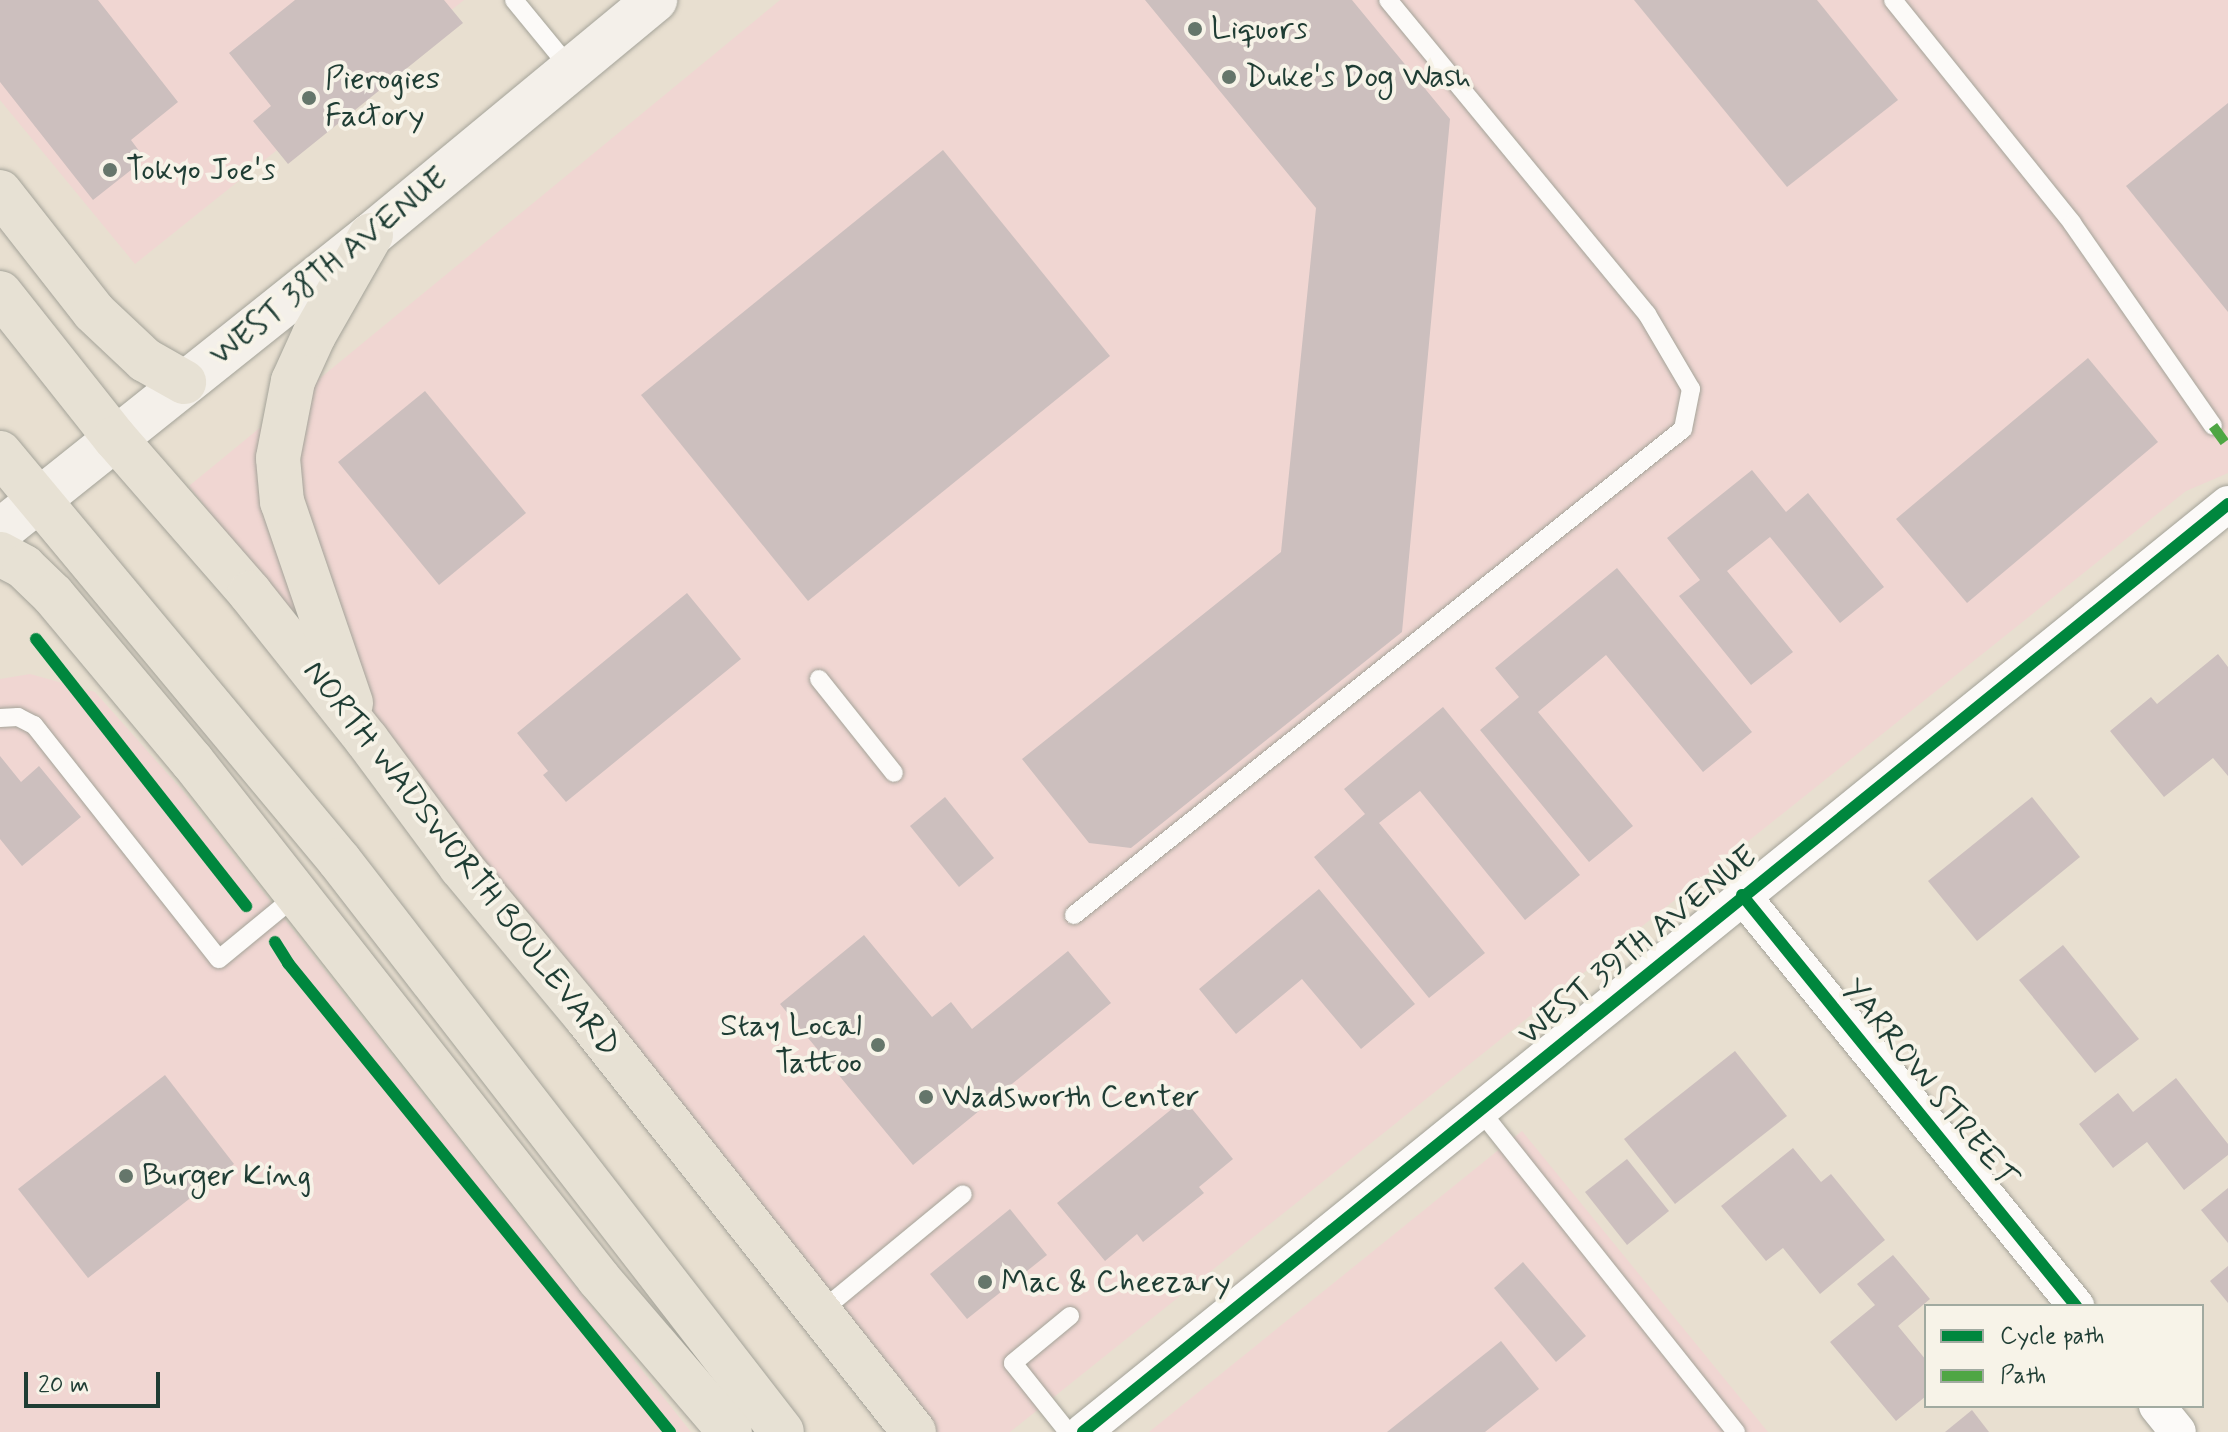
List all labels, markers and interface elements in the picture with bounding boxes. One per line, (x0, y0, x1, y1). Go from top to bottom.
place label: Liquors (1211, 10, 1308, 48)
marker: Liquors (1186, 20, 1204, 38)
place label: Duke's Dog Wash (1245, 58, 1475, 96)
place label: Pierogies Factory (325, 61, 440, 136)
marker: Duke's Dog Wash (1220, 68, 1238, 86)
marker: Pierogies Factory (300, 89, 318, 107)
place label: Tokyo Joe's (126, 151, 276, 189)
street label: WEST 38TH AVENUE (203, 160, 455, 374)
marker: Tokyo Joe's (101, 161, 119, 179)
street label: NORTH WADSWORTH BOULEVARD (294, 653, 628, 1065)
street label: WEST 39TH AVENUE (1511, 838, 1765, 1054)
street label: YARROW STREET (1832, 971, 2026, 1197)
place label: Stay Local Tattoo (723, 1008, 862, 1083)
marker: Stay Local Tattoo (869, 1036, 887, 1054)
place label: Wadsworth Center (942, 1078, 1199, 1116)
marker: Wadsworth Center (917, 1088, 935, 1106)
place label: Burger King (142, 1157, 307, 1195)
marker: Burger King (117, 1167, 135, 1185)
place label: Mac & Cheezary (1001, 1263, 1231, 1301)
marker: Mac & Cheezary (976, 1273, 994, 1291)
legend (1924, 1304, 2204, 1408)
text: Cycle path (2000, 1321, 2105, 1352)
scale bar (28, 1356, 164, 1406)
text: Path (2000, 1361, 2046, 1392)
text: 20 m (38, 1370, 89, 1401)

